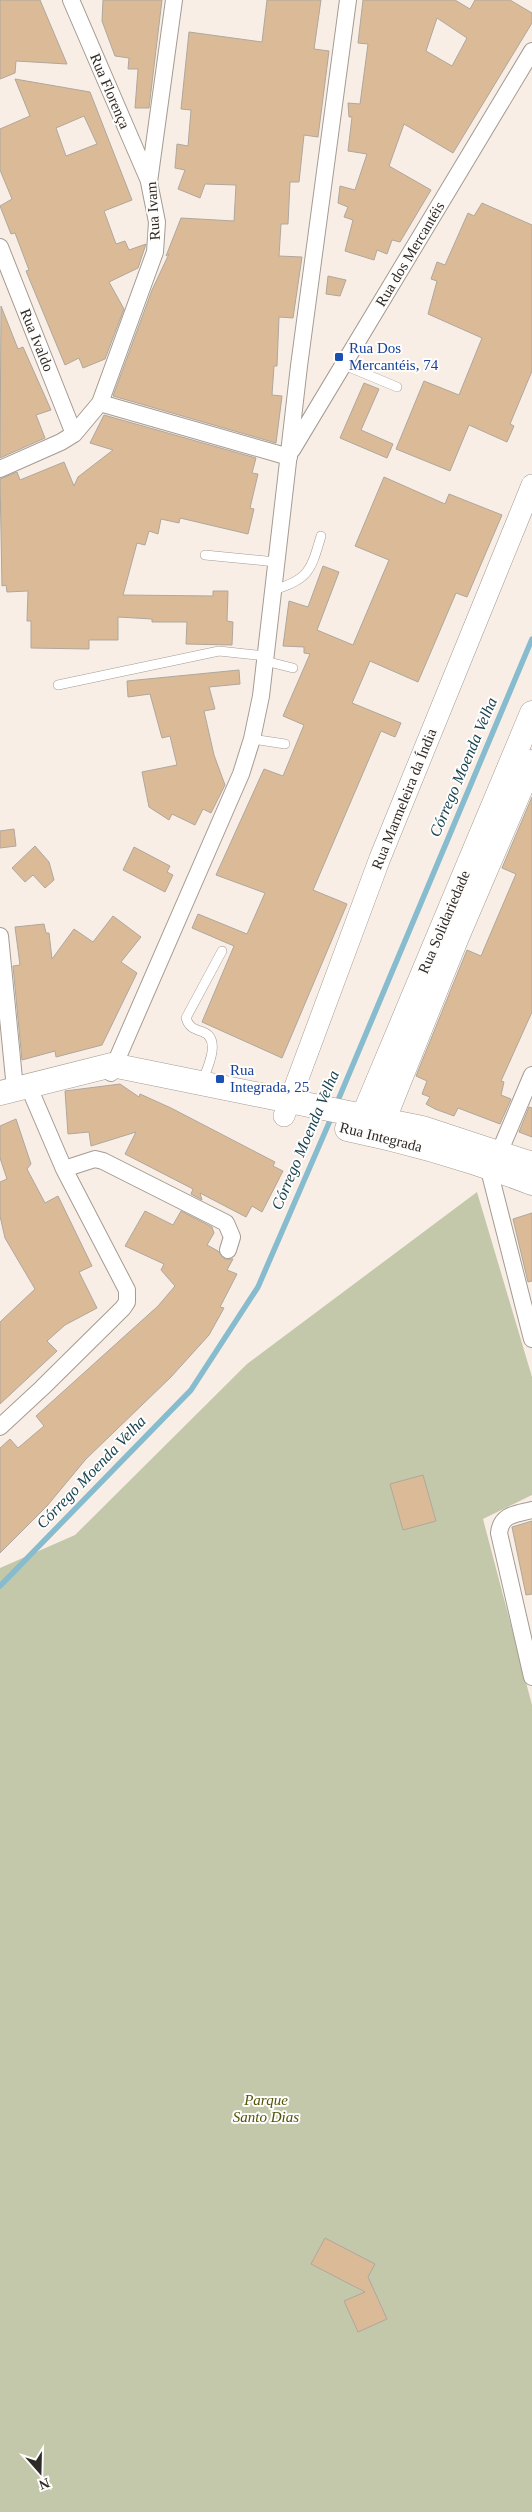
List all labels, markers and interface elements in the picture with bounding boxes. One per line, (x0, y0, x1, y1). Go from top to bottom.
street label: Rua Florença (87, 51, 133, 131)
street label: Rua Ivam (143, 181, 163, 241)
street label: Rua dos Mercantéis (372, 199, 448, 309)
street label: Rua Ivaldo (17, 306, 57, 374)
place label: Rua Dos Mercantéis, 74 (349, 340, 439, 373)
marker: Rua Dos Mercantéis, 74 (333, 351, 345, 363)
water label: Córrego Moenda Velha (426, 695, 501, 840)
street label: Rua Marmeleira da Índia (368, 726, 440, 872)
street label: Rua Solidariedade (415, 868, 473, 976)
place label: Rua Integrada, 25 (230, 1062, 309, 1095)
water label: Córrego Moenda Velha (268, 1068, 343, 1213)
marker: Rua Integrada, 25 (214, 1073, 226, 1085)
street label: Rua Integrada (338, 1119, 424, 1155)
water label: Córrego Moenda Velha (33, 1412, 150, 1532)
park label: Parque Santo Dias (233, 2092, 299, 2125)
north arrow (15, 2447, 65, 2497)
text: N (37, 2475, 52, 2493)

